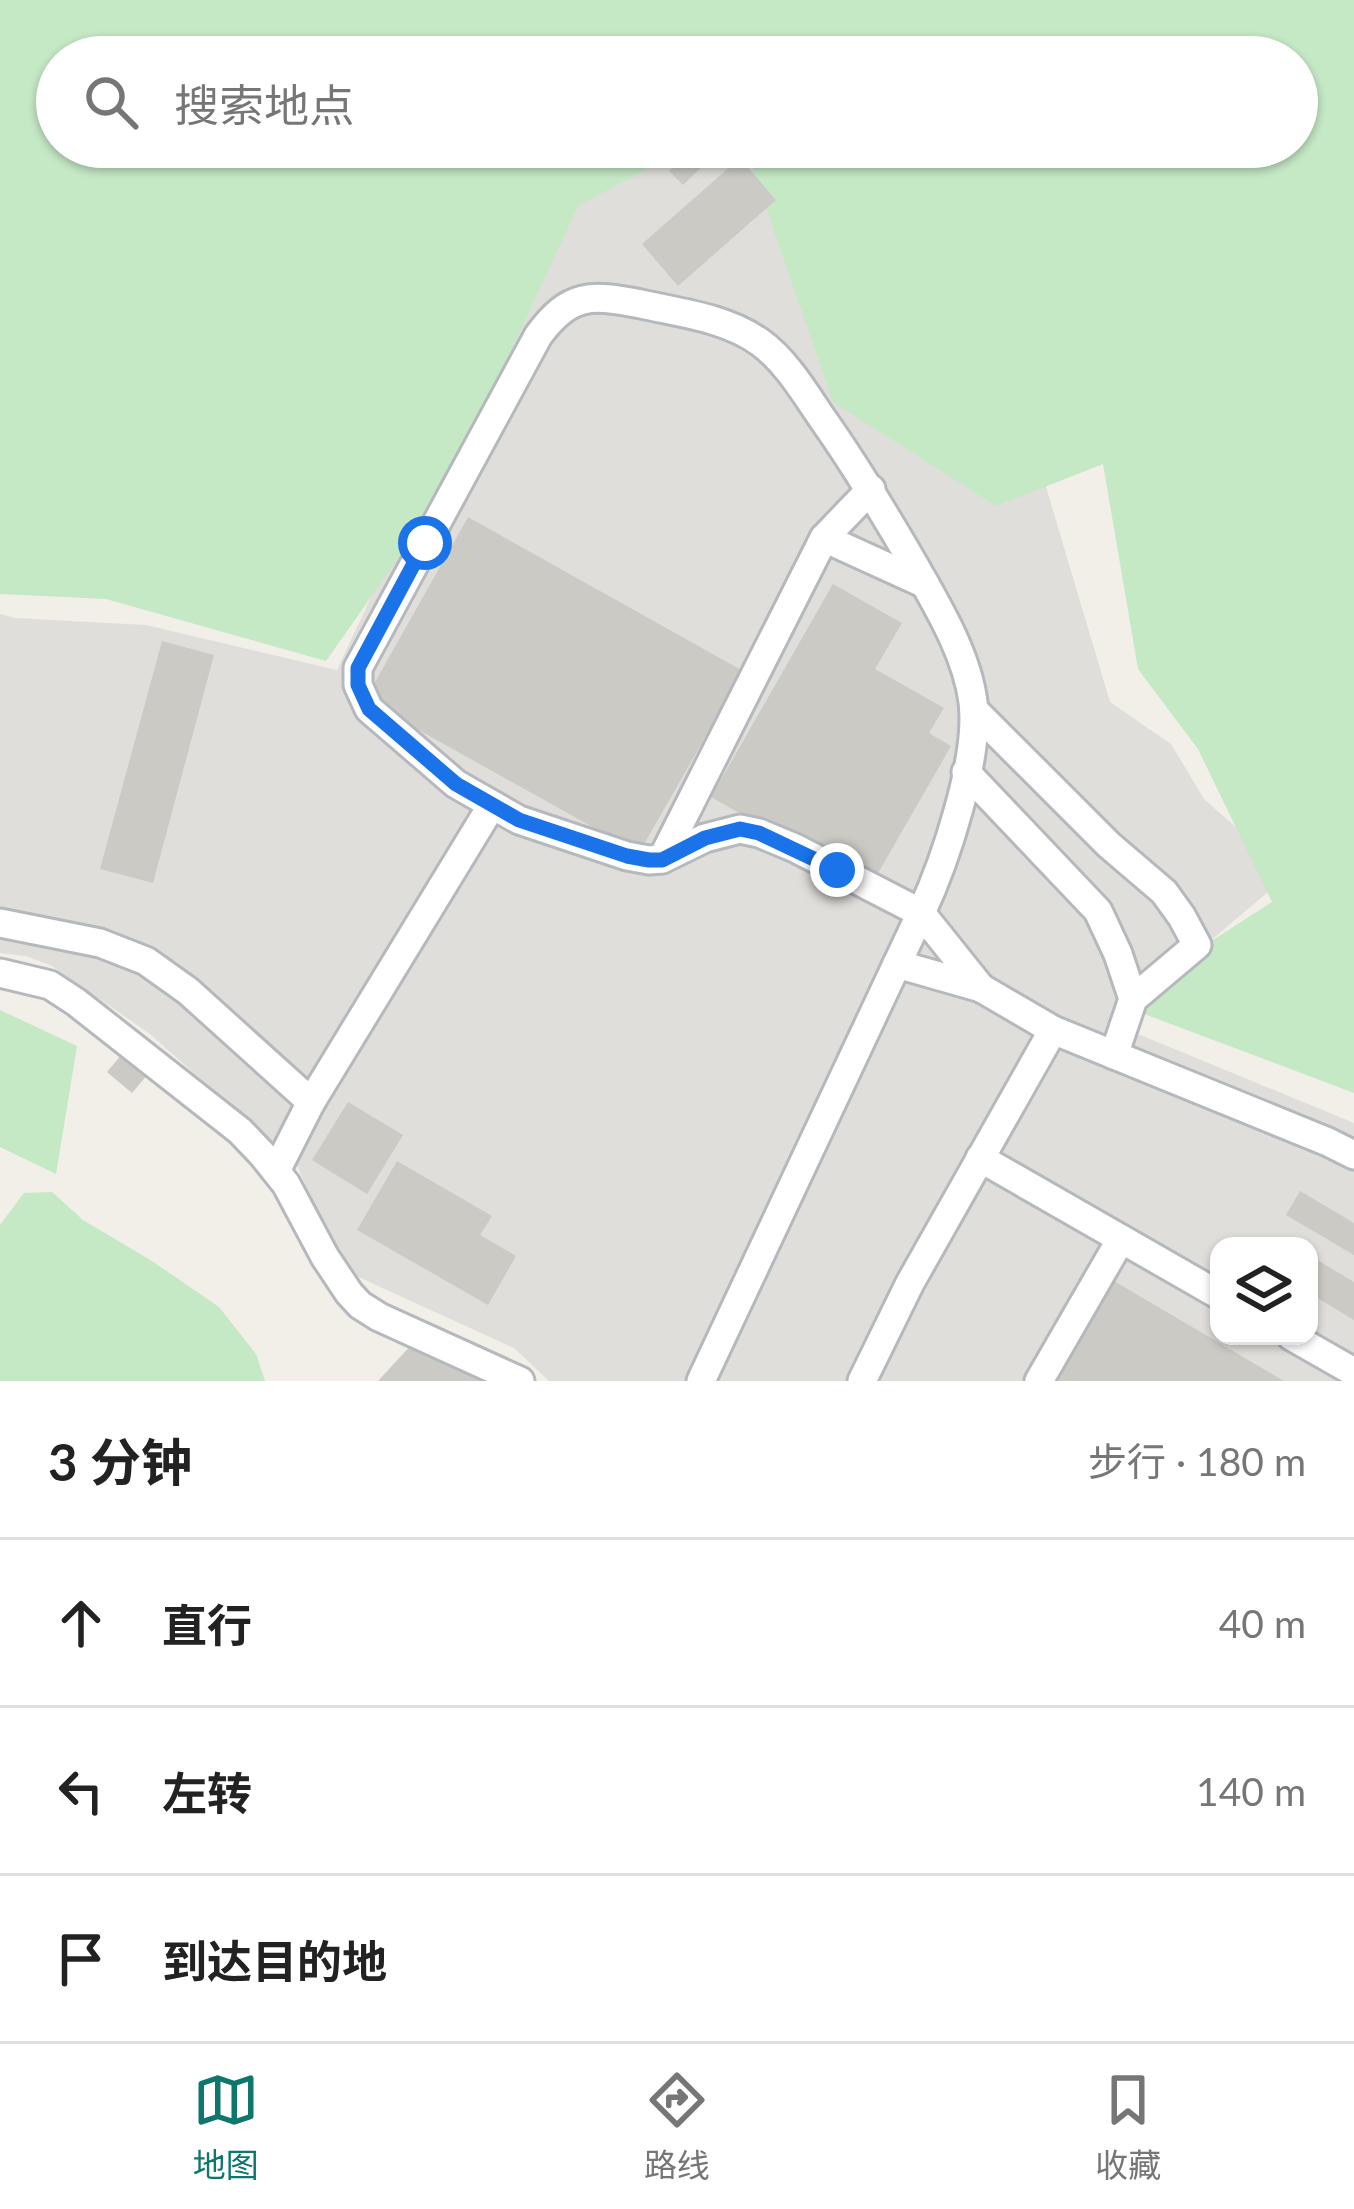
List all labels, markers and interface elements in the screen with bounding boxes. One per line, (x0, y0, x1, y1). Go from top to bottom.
search box (36, 36, 1318, 168)
icon: search (78, 69, 144, 135)
text: 搜索地点 (174, 78, 354, 132)
route start (398, 516, 452, 570)
route end (810, 843, 864, 897)
map controls (1210, 1237, 1318, 1345)
button: layers (1210, 1237, 1318, 1345)
text: 3 分钟 (48, 1431, 192, 1492)
text: 步行 · 180 m (1088, 1438, 1306, 1484)
icon: ahead (48, 1590, 114, 1656)
text: 直行 (162, 1598, 252, 1652)
text: 40 m (1219, 1600, 1306, 1646)
icon: left (48, 1758, 114, 1824)
text: 左转 (162, 1766, 252, 1820)
text: 140 m (1196, 1768, 1306, 1814)
icon: arrive (48, 1926, 114, 1992)
text: 到达目的地 (162, 1934, 387, 1988)
tab: 地图 (193, 2067, 259, 2187)
tab: 路线 (644, 2067, 710, 2187)
tab: 收藏 (1095, 2067, 1161, 2187)

